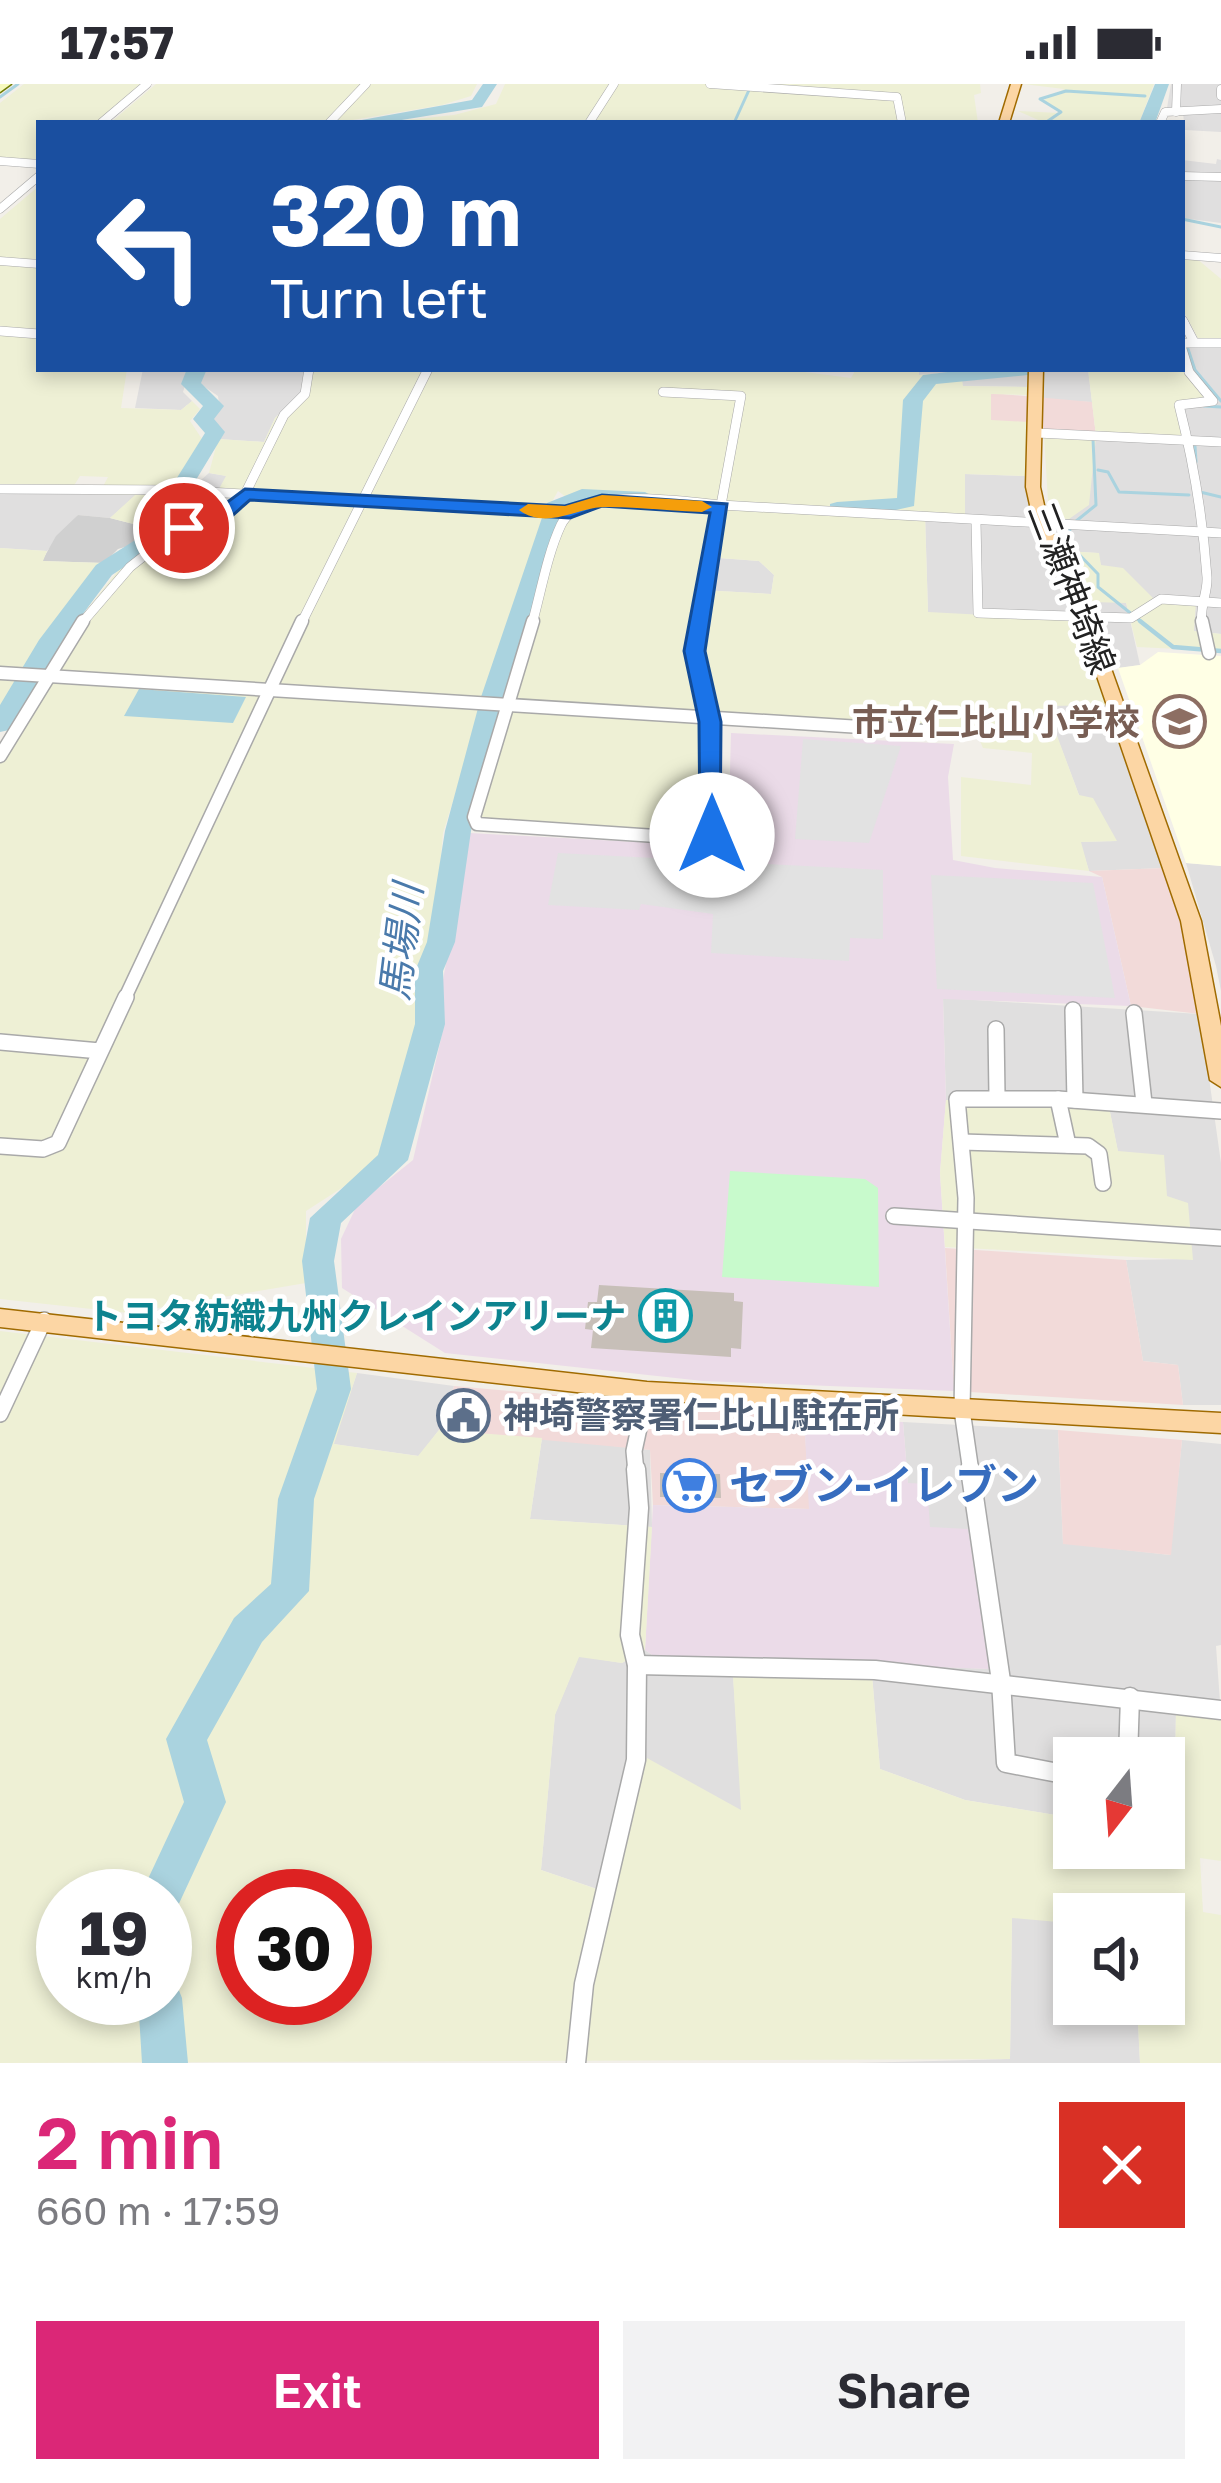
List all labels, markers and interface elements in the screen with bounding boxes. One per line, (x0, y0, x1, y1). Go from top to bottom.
text: 17:57 (60, 15, 174, 69)
text: 320 m (270, 164, 522, 264)
icon: left (72, 168, 228, 324)
text: Turn left (270, 265, 488, 330)
pin (133, 477, 235, 579)
icon: arrive (151, 495, 217, 561)
street label: 三瀬神埼線 (1020, 496, 1125, 680)
school or university icon: 市立仁比山小学校 (1151, 694, 1207, 750)
place label: 市立仁比山小学校 (852, 700, 1140, 743)
position arrow (649, 772, 775, 898)
water label: 馬場川 (370, 877, 431, 1003)
building icon: トヨタ紡織九州クレインアリーナ (637, 1288, 693, 1344)
place label: トヨタ紡織九州クレインアリーナ (86, 1294, 626, 1337)
public building icon: 神埼警察署仁比山駐在所 (436, 1387, 492, 1443)
place label: 神埼警察署仁比山駐在所 (503, 1393, 899, 1436)
supermarket icon: セブン-イレブン (662, 1457, 718, 1513)
place label: セブン-イレブン (729, 1459, 1039, 1509)
north arrow (1053, 1737, 1185, 1869)
map controls (1053, 1737, 1185, 2025)
speed limit sign: 30 (216, 1869, 372, 2025)
button: sound (1053, 1893, 1185, 2025)
text: 19 (79, 1896, 148, 1968)
text: km/h (76, 1959, 152, 1995)
text: 2 min (36, 2098, 223, 2185)
button: close (1059, 2102, 1185, 2228)
text: 660 m · 17:59 (36, 2187, 280, 2234)
button: Exit (36, 2321, 599, 2459)
button: Share (623, 2321, 1185, 2459)

